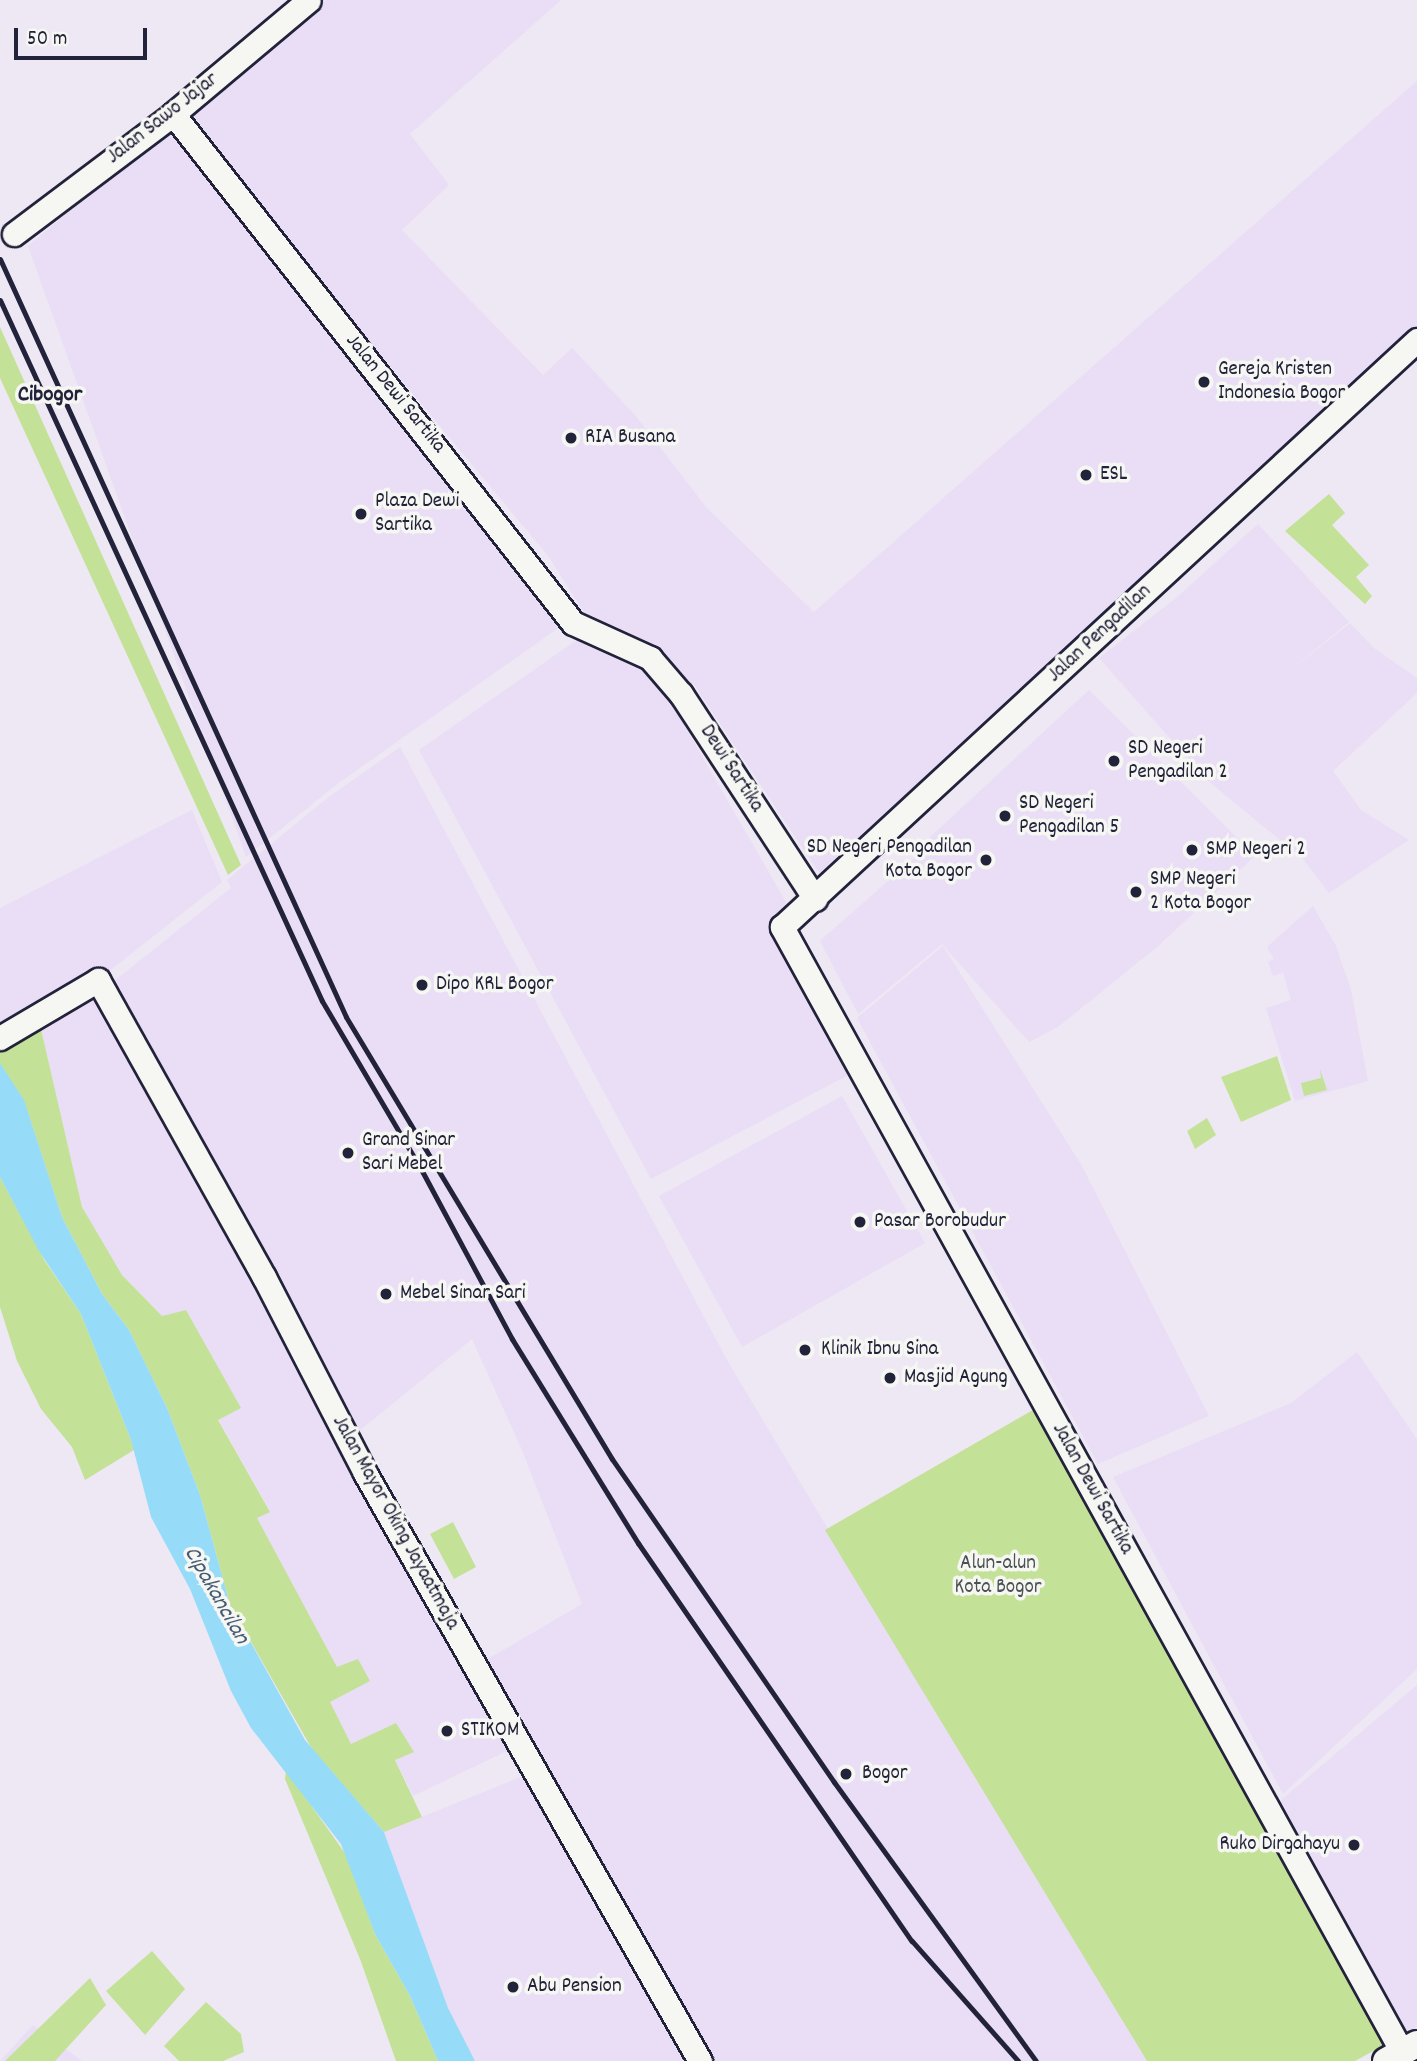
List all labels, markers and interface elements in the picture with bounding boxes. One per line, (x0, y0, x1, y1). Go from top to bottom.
scale bar (18, 14, 150, 58)
text: 50 m (27, 25, 67, 55)
street label: Jalan Sawo Jajar (102, 68, 224, 170)
street label: Jalan Dewi Sartika (339, 329, 451, 459)
place label: Gereja Kristen Indonesia Bogor (1218, 357, 1345, 407)
marker: Gereja Kristen Indonesia Bogor (1196, 374, 1212, 390)
district label: Cibogor (18, 382, 82, 410)
place label: RIA Busana (585, 425, 675, 451)
marker: RIA Busana (563, 430, 579, 446)
place label: ESL (1100, 462, 1127, 488)
marker: ESL (1078, 467, 1094, 483)
place label: Plaza Dewi Sartika (375, 489, 459, 539)
marker: Plaza Dewi Sartika (353, 506, 369, 522)
street label: Jalan Pengadilan (1043, 580, 1157, 688)
street label: Dewi Sartika (693, 721, 769, 817)
place label: SD Negeri Pengadilan 2 (1128, 736, 1228, 786)
marker: SD Negeri Pengadilan 2 (1106, 753, 1122, 769)
place label: SD Negeri Pengadilan 5 (1019, 791, 1119, 841)
marker: SD Negeri Pengadilan 5 (997, 808, 1013, 824)
place label: SD Negeri Pengadilan Kota Bogor (807, 835, 972, 885)
place label: SMP Negeri 2 (1206, 837, 1306, 863)
marker: SMP Negeri 2 (1184, 842, 1200, 858)
marker: SD Negeri Pengadilan Kota Bogor (978, 852, 994, 868)
place label: SMP Negeri 2 Kota Bogor (1150, 867, 1251, 917)
marker: SMP Negeri 2 Kota Bogor (1128, 884, 1144, 900)
place label: Dipo KRL Bogor (436, 972, 553, 998)
marker: Dipo KRL Bogor (414, 977, 430, 993)
place label: Grand Sinar Sari Mebel (362, 1128, 455, 1178)
marker: Grand Sinar Sari Mebel (340, 1145, 356, 1161)
place label: Pasar Borobudur (874, 1209, 1006, 1235)
marker: Pasar Borobudur (852, 1214, 868, 1230)
place label: Mebel Sinar Sari (400, 1281, 526, 1307)
marker: Mebel Sinar Sari (378, 1286, 394, 1302)
place label: Klinik Ibnu Sina (821, 1337, 938, 1363)
marker: Klinik Ibnu Sina (795, 1340, 815, 1360)
place label: Masjid Agung (904, 1365, 1008, 1391)
marker: Masjid Agung (882, 1370, 898, 1386)
street label: Jalan Mayor Oking Jayaatmaja (326, 1412, 464, 1634)
street label: Jalan Dewi Sartika (1046, 1419, 1138, 1559)
water label: Cipakancilan (176, 1542, 254, 1650)
park label: Alun-alun Kota Bogor (954, 1551, 1042, 1601)
place label: STIKOM (461, 1718, 519, 1744)
marker: STIKOM (439, 1723, 455, 1739)
place label: Bogor (862, 1761, 908, 1787)
marker: Bogor (836, 1764, 856, 1784)
place label: Ruko Dirgahayu (1219, 1832, 1340, 1858)
marker: Ruko Dirgahayu (1346, 1837, 1362, 1853)
place label: Abu Pension (527, 1974, 622, 2000)
marker: Abu Pension (505, 1979, 521, 1995)

